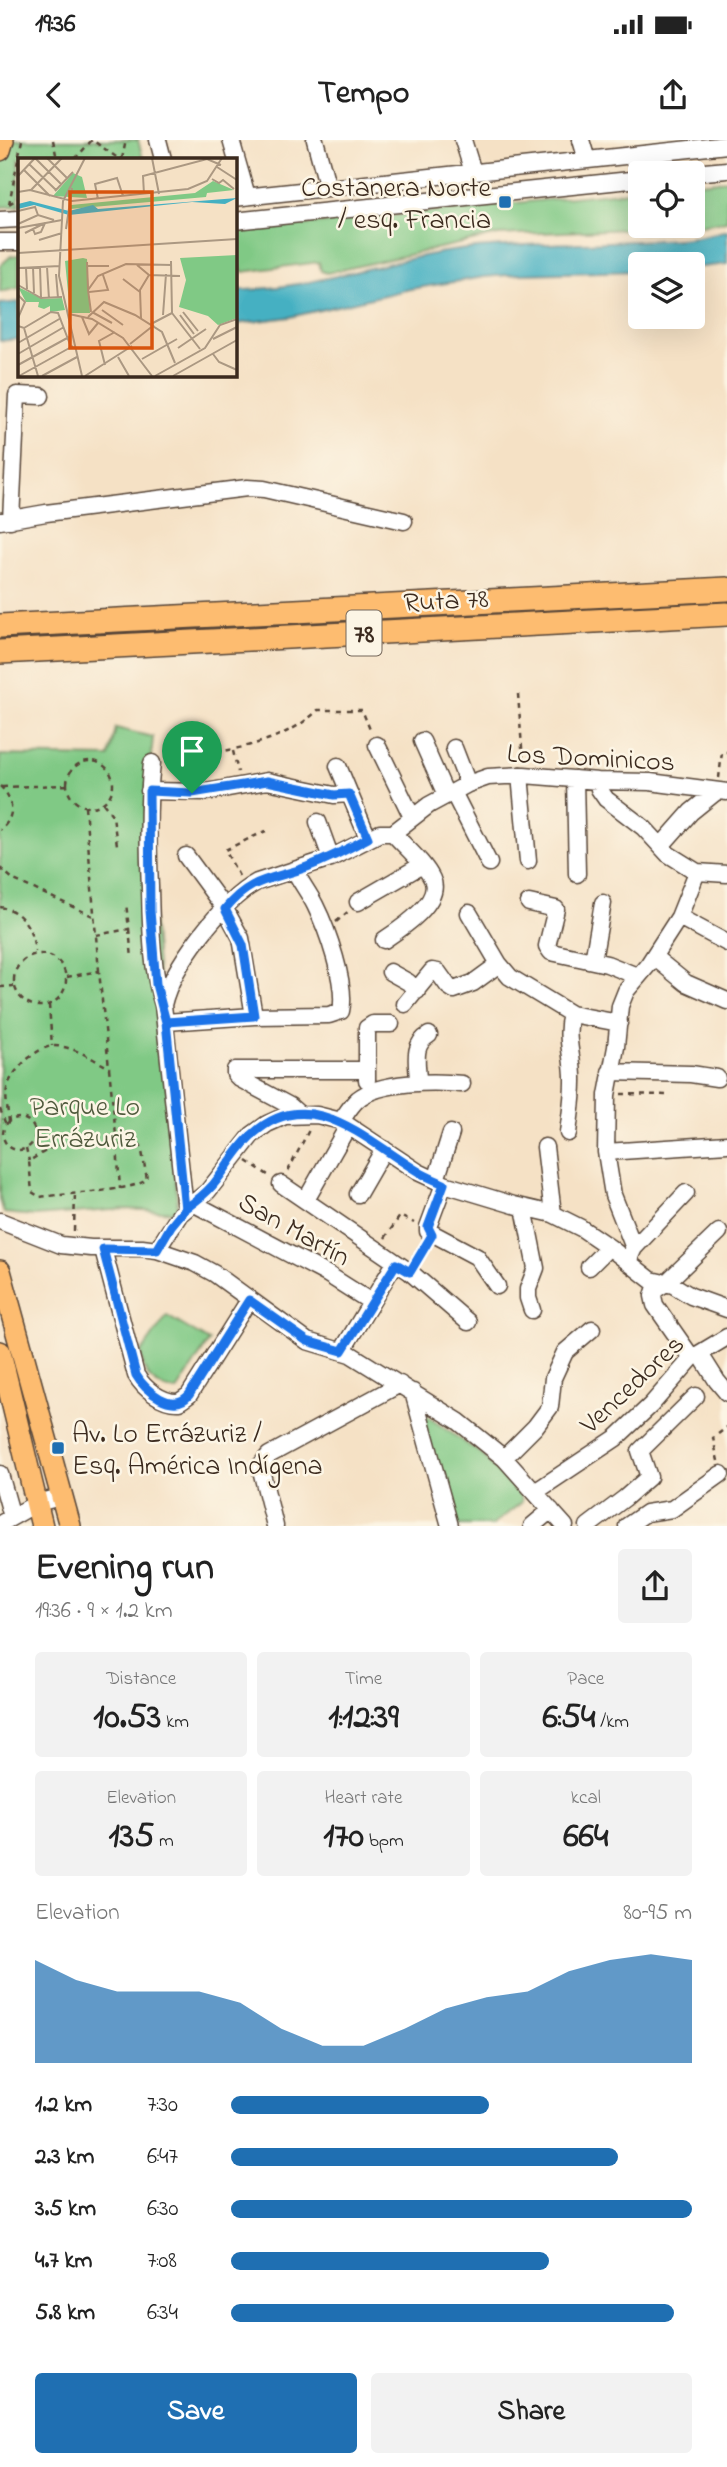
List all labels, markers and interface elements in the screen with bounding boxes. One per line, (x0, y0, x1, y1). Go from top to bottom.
text: 19:36 (35, 6, 75, 44)
text: Tempo (318, 71, 409, 118)
icon: back (35, 76, 73, 114)
icon: share (654, 76, 692, 114)
inset map (18, 158, 236, 376)
map controls (628, 161, 705, 329)
button: locate (628, 161, 705, 238)
place label: Costanera Norte / esq. Francia (301, 169, 491, 242)
marker: Costanera Norte / esq. Francia (497, 194, 513, 210)
button: layers (628, 252, 705, 329)
street label: Ruta 78 (403, 580, 490, 625)
road number: 78 (346, 611, 382, 656)
pin (162, 721, 222, 793)
icon: arrive (173, 732, 211, 770)
street label: Los Dominicos (506, 735, 676, 784)
park label: Parque Lo Errázuriz (30, 1088, 140, 1161)
street label: San Martín (230, 1183, 357, 1279)
street label: Vencedores (571, 1326, 695, 1446)
place label: Av. Lo Errázuriz / Esq. América Indígena (72, 1415, 323, 1488)
marker: Av. Lo Errázuriz / Esq. América Indígena (50, 1440, 66, 1456)
text: Evening run (35, 1541, 214, 1597)
button: share (618, 1549, 692, 1623)
text: 19:36 · 9 × 1.2 km (35, 1595, 173, 1628)
text: Distance (106, 1666, 176, 1693)
text: Time (345, 1666, 382, 1693)
text: Pace (567, 1666, 604, 1693)
text: 10.53 (93, 1693, 161, 1744)
text: 1:12:39 (328, 1693, 399, 1744)
text: 6:54 (543, 1693, 595, 1744)
text: km (161, 1709, 189, 1736)
text: /km (595, 1709, 629, 1736)
text: Elevation (106, 1785, 176, 1812)
text: Heart rate (325, 1785, 402, 1812)
text: kcal (571, 1785, 601, 1812)
text: 135 (109, 1812, 154, 1863)
text: 170 (323, 1812, 364, 1863)
text: 664 (563, 1812, 608, 1863)
text: m (154, 1828, 174, 1855)
text: bpm (364, 1828, 404, 1855)
text: Elevation (35, 1897, 120, 1930)
text: 80–95 m (623, 1897, 692, 1930)
text: 1.2 km (35, 2089, 92, 2122)
text: 7:30 (147, 2089, 178, 2122)
text: 2.3 km (35, 2141, 94, 2174)
text: 6:47 (147, 2141, 178, 2174)
text: 3.5 km (35, 2193, 96, 2226)
text: 6:30 (147, 2193, 179, 2226)
text: 4.7 km (35, 2245, 92, 2278)
text: 7:08 (147, 2245, 177, 2278)
text: 5.8 km (35, 2297, 95, 2330)
text: 6:34 (147, 2297, 178, 2330)
button: Save (35, 2373, 357, 2453)
button: Share (371, 2373, 692, 2453)

